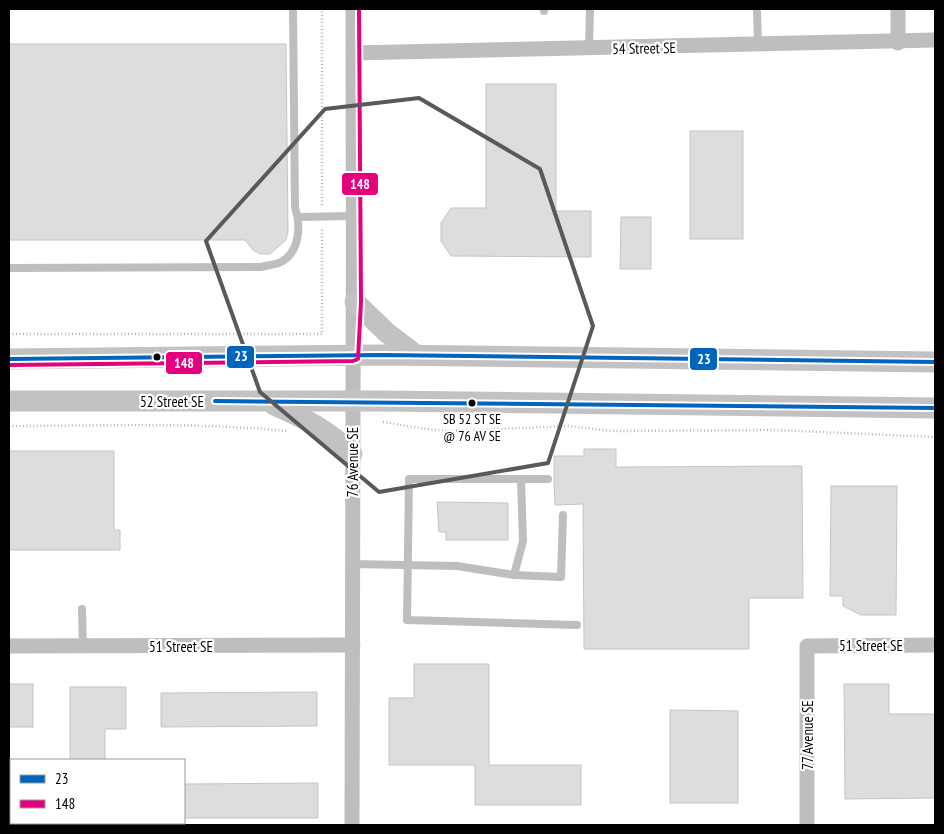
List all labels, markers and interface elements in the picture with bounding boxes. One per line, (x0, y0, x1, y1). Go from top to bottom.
street label: 54 Street SE (612, 38, 676, 58)
line badge: 148 (341, 172, 379, 196)
text: 148 (350, 175, 370, 193)
line badge: 23 (226, 345, 255, 369)
text: 23 (234, 347, 248, 365)
line badge: 23 (689, 347, 718, 371)
text: 23 (697, 350, 711, 368)
line badge: 148 (165, 351, 203, 375)
unlabelled marker (152, 352, 162, 362)
text: 148 (174, 354, 194, 372)
street label: 52 Street SE (140, 392, 204, 411)
marker: SB 52 ST SE @ 76 AV SE (467, 398, 477, 408)
place label: SB 52 ST SE @ 76 AV SE (443, 410, 501, 445)
street label: 76 Avenue SE (343, 427, 362, 497)
street label: 51 Street SE (839, 636, 903, 655)
street label: 51 Street SE (149, 637, 213, 656)
street label: 77 Avenue SE (798, 700, 817, 770)
legend (10, 759, 185, 824)
text: 23 (55, 769, 69, 788)
text: 148 (55, 794, 75, 813)

